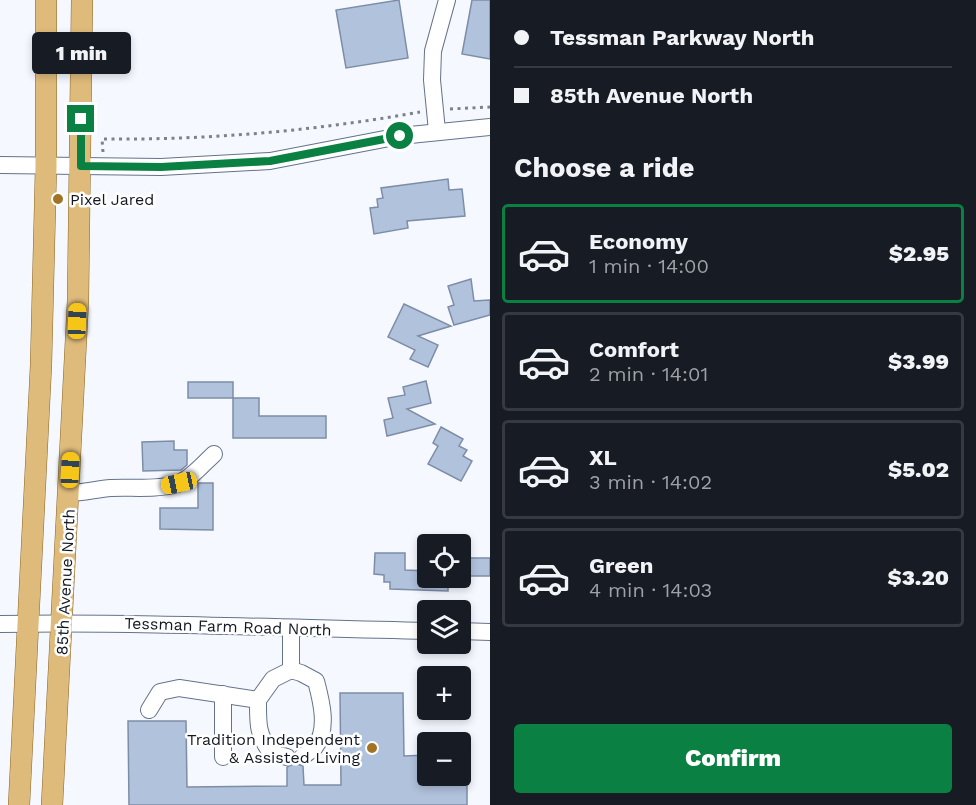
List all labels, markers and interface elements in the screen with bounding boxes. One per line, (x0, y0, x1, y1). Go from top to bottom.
text: Tessman Parkway North (550, 25, 815, 50)
callout: 1 min (32, 32, 130, 74)
text: 1 min (56, 41, 107, 65)
text: 85th Avenue North (550, 83, 753, 108)
route end (67, 105, 94, 132)
route start (386, 122, 413, 149)
text: Choose a ride (514, 152, 694, 184)
place label: Pixel Jared (70, 190, 154, 209)
marker: Pixel Jared (51, 192, 65, 206)
icon: car (517, 227, 571, 281)
text: Economy (589, 229, 688, 254)
text: $2.95 (889, 241, 949, 266)
text: 1 min · 14:00 (589, 254, 709, 278)
car (67, 303, 87, 339)
icon: car (517, 335, 571, 389)
text: Comfort (589, 337, 679, 362)
text: $3.99 (888, 349, 949, 374)
text: 2 min · 14:01 (589, 362, 708, 386)
icon: car (517, 443, 571, 497)
text: XL (589, 445, 617, 470)
car (60, 452, 80, 488)
text: $5.02 (888, 457, 949, 482)
car (160, 470, 198, 496)
text: 3 min · 14:02 (589, 470, 712, 494)
street label: 85th Avenue North (52, 508, 79, 656)
map controls (417, 534, 471, 786)
button: locate (417, 534, 471, 588)
icon: car (517, 551, 571, 605)
text: Green (589, 553, 653, 578)
text: $3.20 (888, 565, 949, 590)
text: 4 min · 14:03 (589, 578, 712, 602)
button: layers (417, 600, 471, 654)
street label: Tessman Farm Road North (124, 613, 332, 640)
button: + (417, 666, 471, 720)
button: Confirm (514, 724, 952, 793)
place label: Tradition Independent & Assisted Living (187, 730, 360, 767)
button: − (417, 732, 471, 786)
marker: Tradition Independent & Assisted Living (365, 741, 379, 755)

